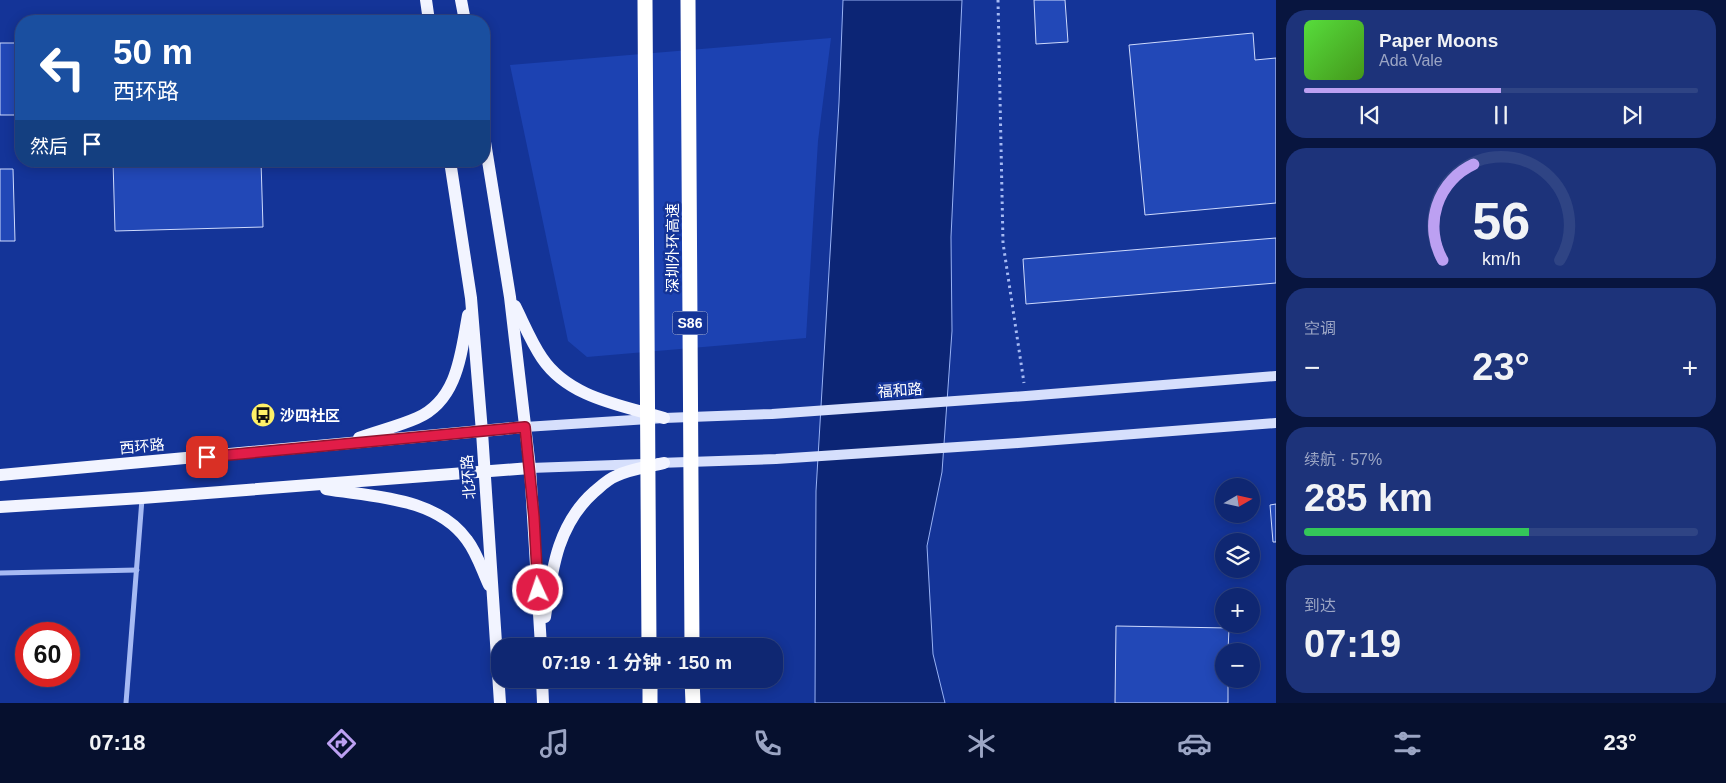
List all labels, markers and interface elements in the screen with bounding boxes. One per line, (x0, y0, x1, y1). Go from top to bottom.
text: Paper Moons (1379, 30, 1498, 51)
text: 50 m (113, 32, 193, 71)
icon: left (30, 35, 95, 100)
text: Ada Vale (1379, 52, 1443, 69)
text: 西环路 (113, 79, 179, 104)
icon: previous (1356, 101, 1384, 129)
icon: pause (1487, 101, 1515, 129)
icon: next (1618, 101, 1646, 129)
icon: arrive (78, 130, 106, 158)
text: 然后 (30, 136, 68, 157)
text: 56 (1472, 192, 1530, 250)
street label: 深圳外环高速 (664, 203, 681, 293)
text: km/h (1482, 249, 1520, 269)
road number: S86 (672, 312, 708, 334)
text: 空调 (1304, 320, 1336, 337)
text: 23° (1472, 346, 1530, 388)
text: − (1304, 352, 1320, 383)
text: + (1682, 352, 1698, 383)
street label: 福和路 (877, 380, 923, 400)
bus stop icon: 沙四社区 (250, 402, 276, 428)
place label: 沙四社区 (280, 407, 340, 424)
street label: 西环路 (119, 436, 165, 456)
pin (186, 436, 228, 478)
icon: arrive (193, 443, 221, 471)
text: 续航 · 57% (1304, 451, 1382, 468)
street label: 北环路 (458, 454, 478, 500)
text: 285 km (1304, 477, 1433, 519)
north arrow (1215, 478, 1260, 522)
map controls (1215, 478, 1260, 688)
button: layers (1215, 533, 1260, 578)
position arrow (511, 563, 563, 615)
button: + (1215, 588, 1260, 633)
text: 到达 (1304, 597, 1336, 614)
speed limit sign: 60 (15, 622, 80, 687)
text: 07:19 (1304, 623, 1401, 665)
button: − (1215, 643, 1260, 688)
text: 07:19 · 1 分钟 · 150 m (542, 652, 732, 673)
icon: directions (324, 726, 359, 761)
icon: music (537, 726, 572, 761)
icon: phone (750, 726, 785, 761)
icon: climate (964, 726, 999, 761)
icon: car (1177, 726, 1212, 761)
icon: filters (1390, 726, 1425, 761)
text: 07:18 (89, 730, 145, 755)
text: 23° (1604, 730, 1637, 755)

